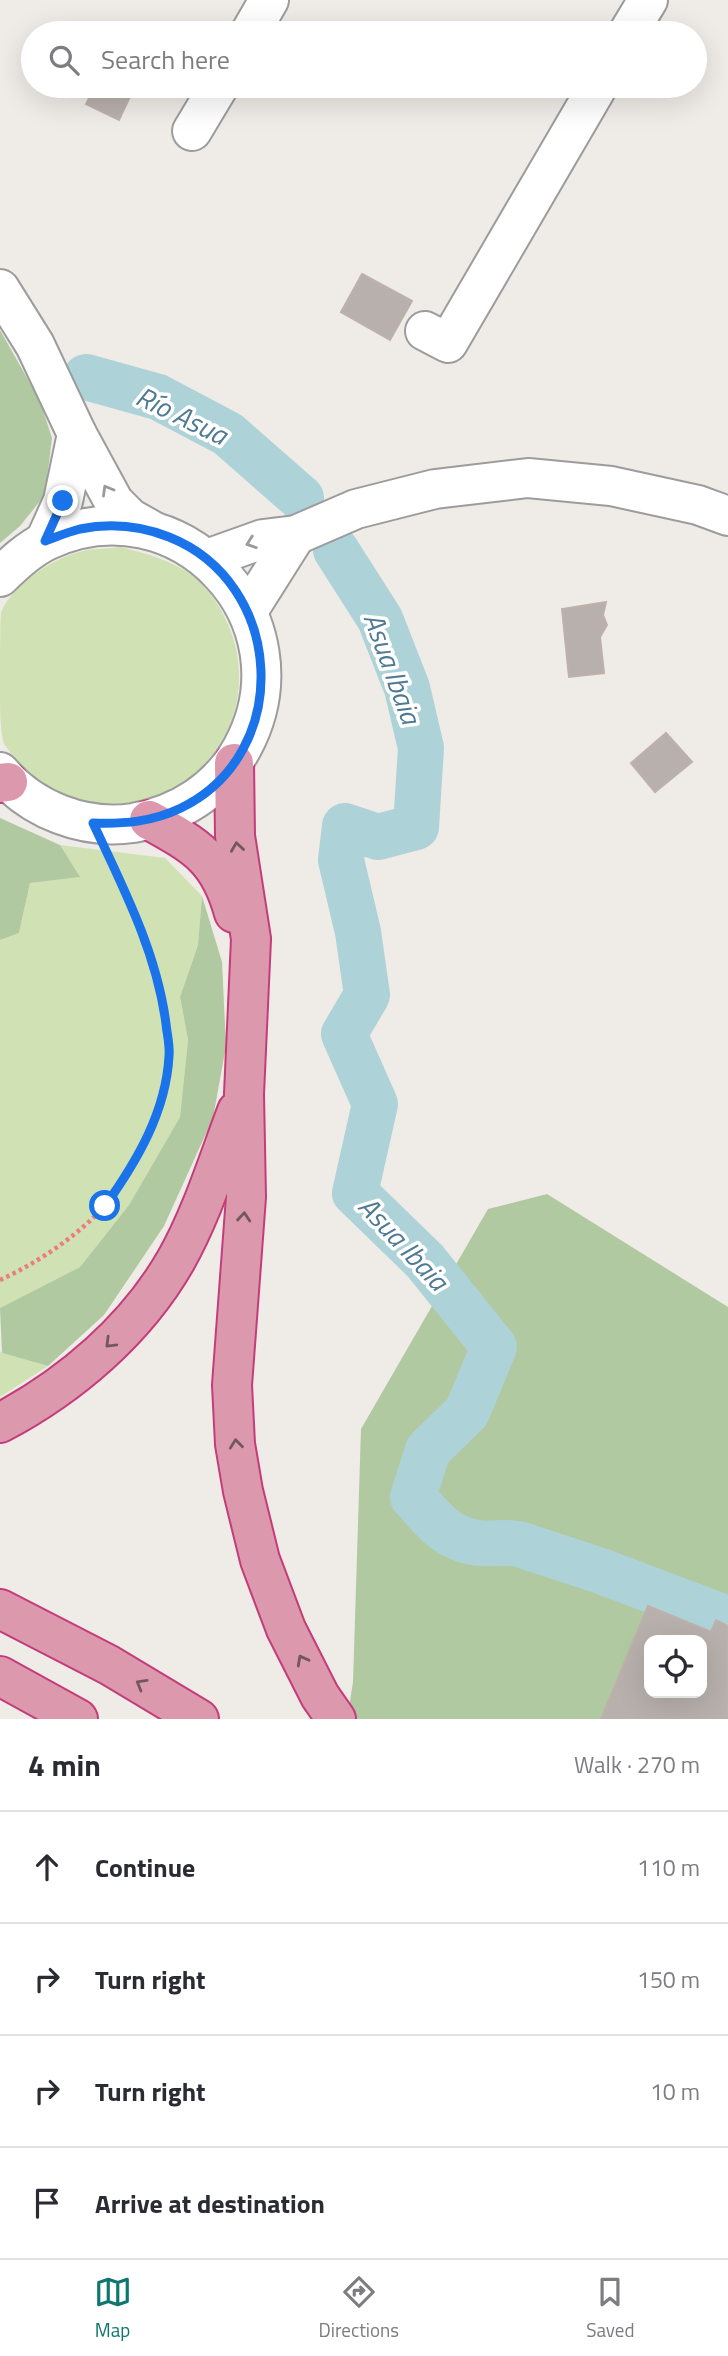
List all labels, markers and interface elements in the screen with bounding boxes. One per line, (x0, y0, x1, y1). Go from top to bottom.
search box (21, 21, 707, 98)
text: Search here (101, 40, 230, 79)
icon: search (45, 41, 83, 79)
water label: Río Asua (129, 374, 237, 456)
route end (47, 485, 78, 516)
one-way arrow (102, 485, 115, 497)
one-way arrow (245, 535, 257, 549)
water label: Asua Ibaia (353, 606, 434, 732)
one-way arrow (230, 841, 245, 853)
water label: Asua Ibaia (349, 1186, 461, 1301)
route start (89, 1190, 120, 1221)
one-way arrow (236, 1211, 251, 1222)
one-way arrow (105, 1335, 118, 1348)
one-way arrow (229, 1438, 244, 1449)
map controls (644, 1635, 707, 1698)
button: locate (644, 1635, 707, 1698)
one-way arrow (296, 1655, 310, 1667)
one-way arrow (135, 1679, 148, 1692)
text: 4 min (28, 1742, 101, 1788)
text: Walk · 270 m (574, 1747, 700, 1782)
icon: ahead (28, 1848, 66, 1886)
text: Continue (95, 1848, 195, 1887)
text: 110 m (637, 1850, 700, 1885)
icon: right (28, 1960, 66, 1998)
text: Turn right (95, 1960, 206, 1999)
text: 150 m (637, 1962, 700, 1997)
icon: right (28, 2072, 66, 2110)
text: Turn right (95, 2072, 206, 2111)
text: 10 m (650, 2074, 700, 2109)
icon: arrive (28, 2184, 66, 2222)
text: Arrive at destination (95, 2184, 325, 2223)
tab: Map (94, 2273, 132, 2344)
tab: Directions (319, 2273, 399, 2344)
tab: Saved (586, 2273, 634, 2344)

